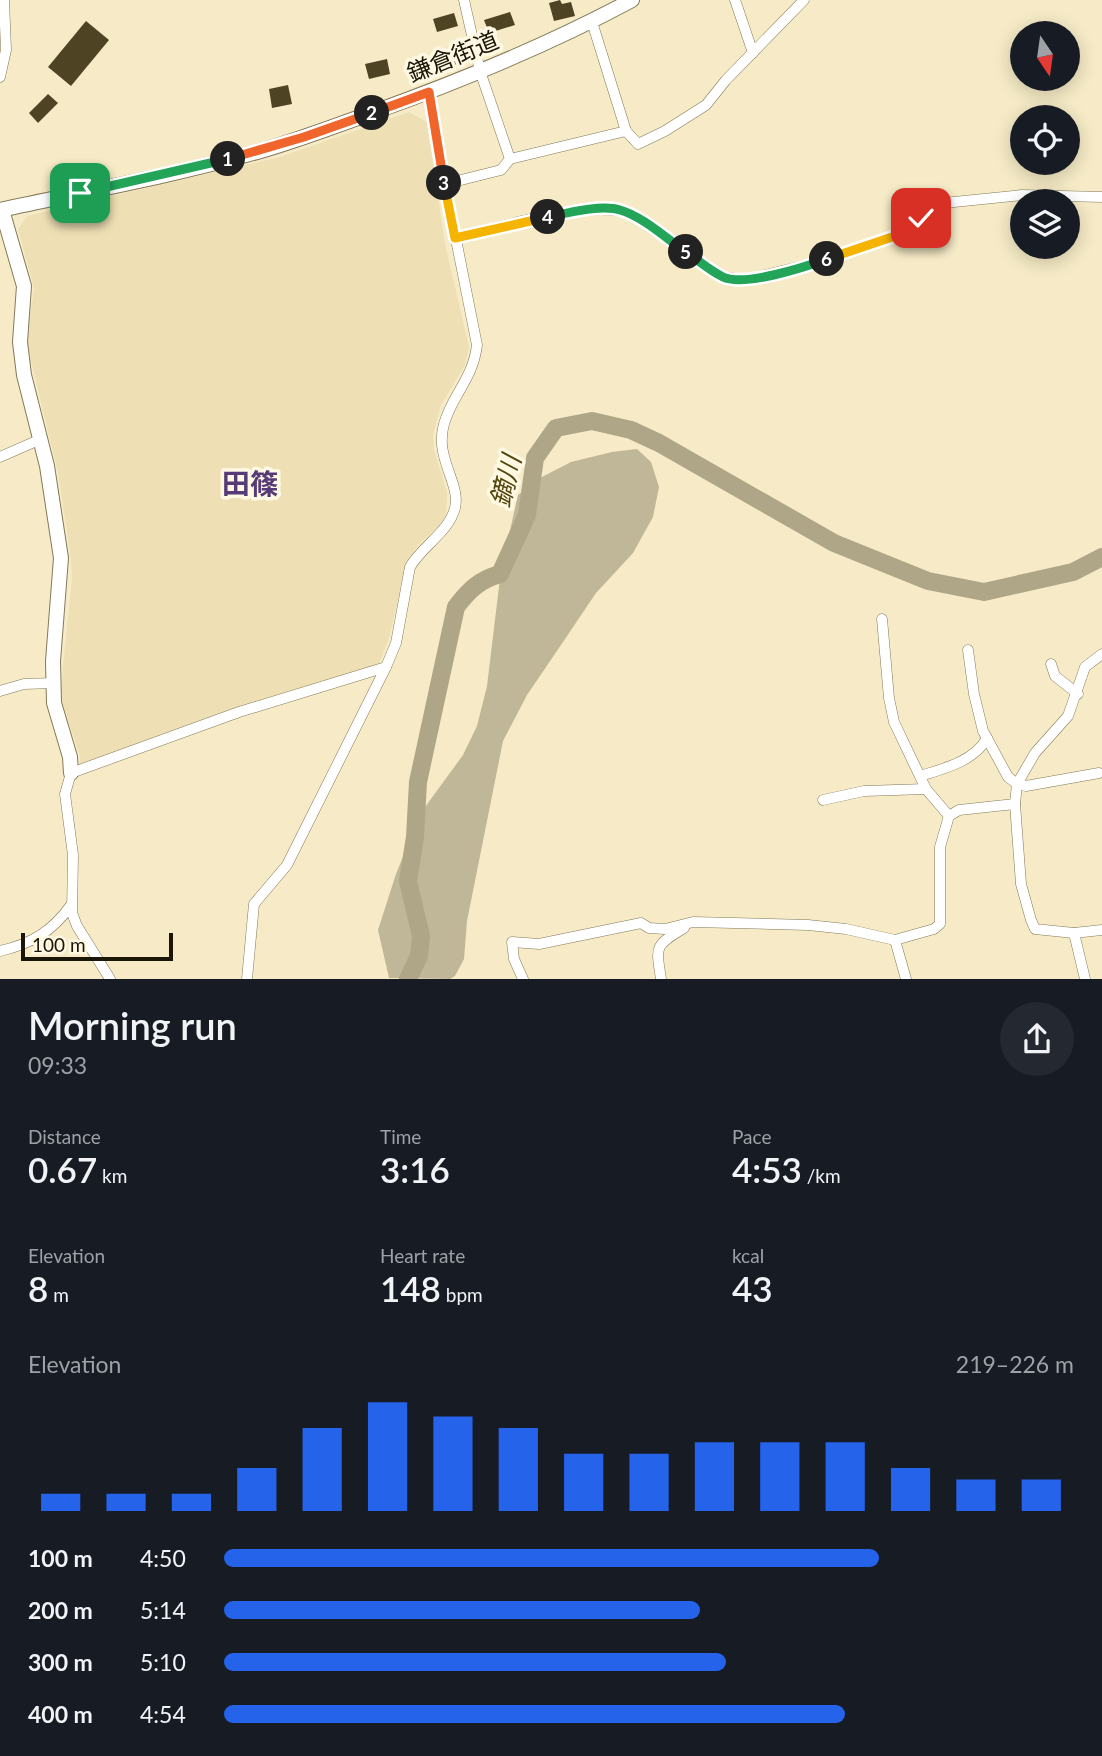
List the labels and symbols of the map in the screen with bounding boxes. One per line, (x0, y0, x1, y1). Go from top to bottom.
north arrow (1010, 21, 1080, 91)
street label: 鎌倉街道 (403, 24, 502, 87)
pin: 2 (354, 96, 390, 130)
pin: 1 (210, 142, 246, 176)
pin (50, 163, 110, 223)
pin: 3 (426, 166, 462, 200)
pin (891, 188, 951, 248)
pin: 4 (530, 200, 566, 234)
pin: 5 (668, 234, 704, 270)
pin: 6 (810, 242, 844, 276)
water label: 鏑川 (483, 449, 528, 510)
district label: 田篠 (222, 466, 278, 500)
scale bar (21, 930, 173, 962)

